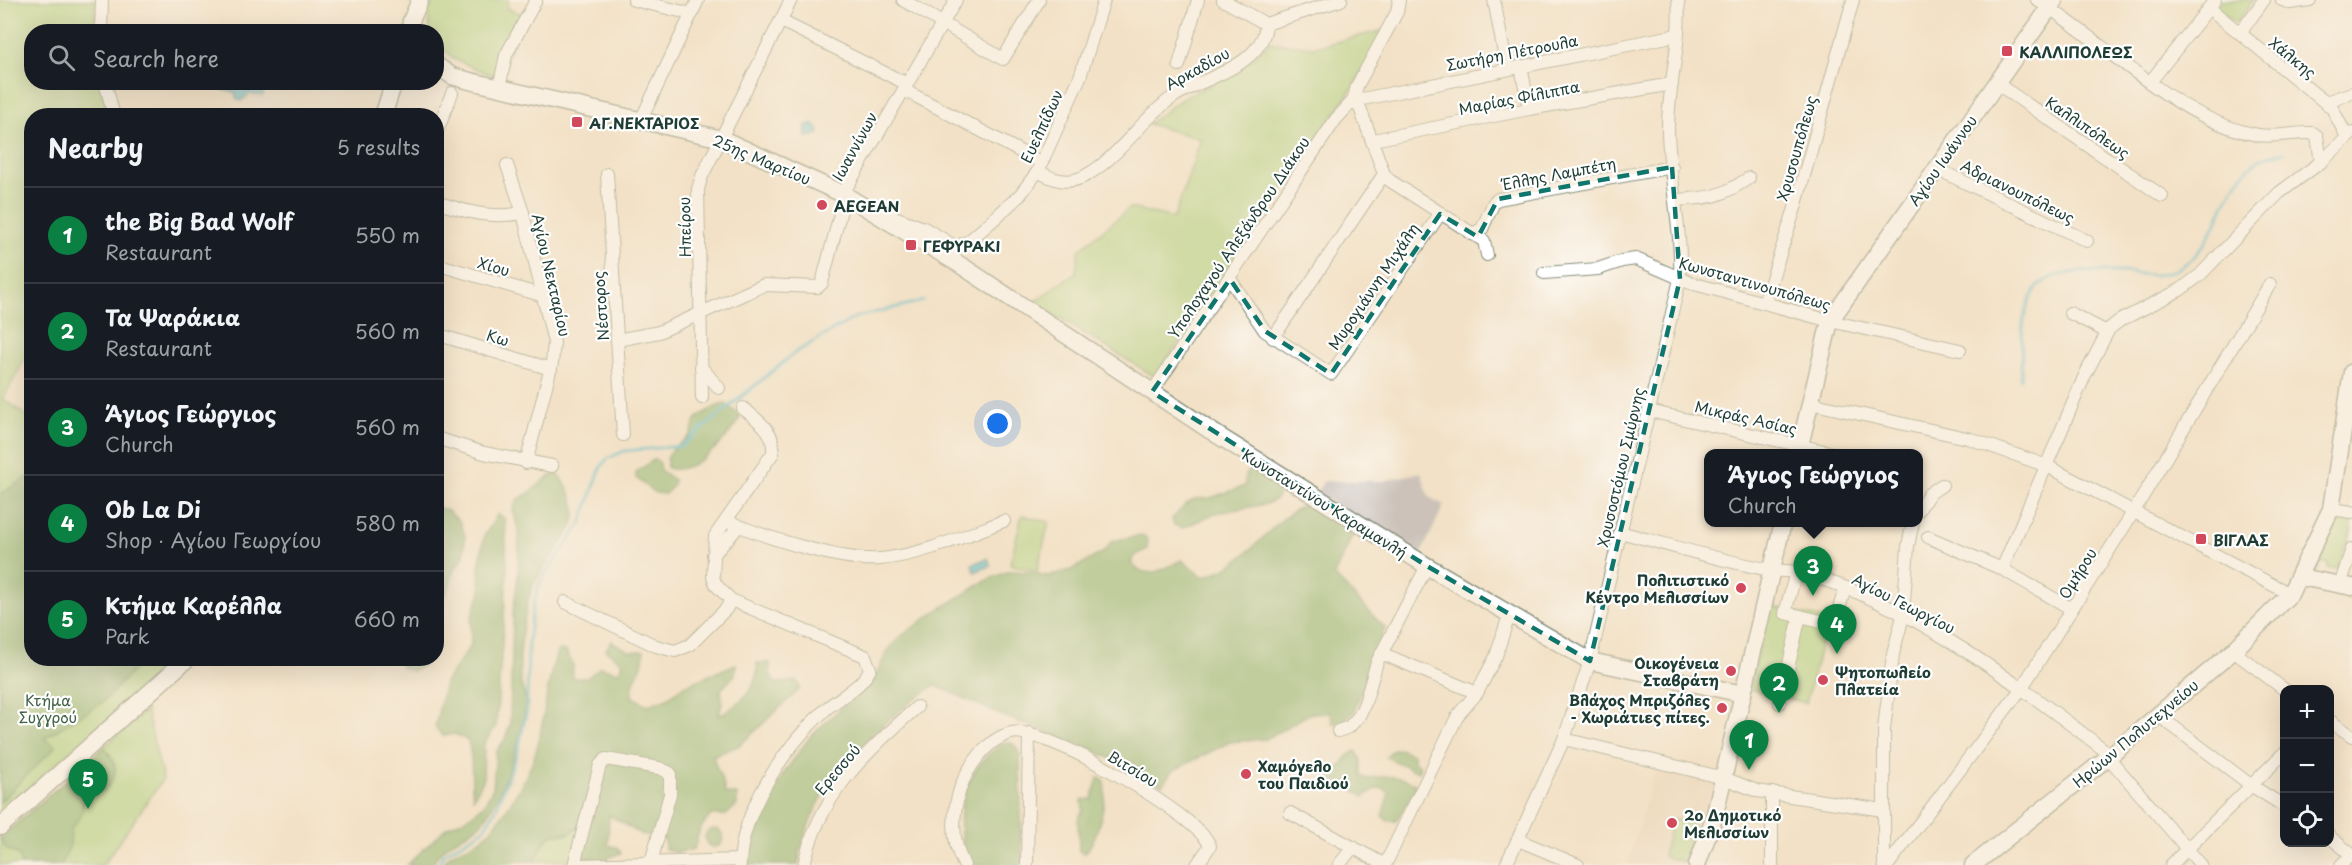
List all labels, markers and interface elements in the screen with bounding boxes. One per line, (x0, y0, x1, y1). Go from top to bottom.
search box (24, 24, 444, 90)
street label: Σωτήρη Πέτρουλα (1444, 28, 1580, 76)
street label: Χάλκης (2264, 31, 2322, 83)
place label: ΚΑΛΛΙΠΟΛΕΩΣ (2019, 40, 2132, 63)
icon: search (45, 41, 78, 74)
text: Search here (93, 41, 219, 74)
street label: Αρκαδίου (1161, 41, 1233, 95)
marker: ΚΑΛΛΙΠΟΛΕΩΣ (2000, 44, 2014, 58)
street label: Μαρίας Φίλιππα (1457, 74, 1581, 120)
street label: Ευελπίδων (1014, 85, 1068, 167)
street label: Καλλιπόλεως (2041, 90, 2135, 164)
street label: Χρυσουπόλεως (1770, 92, 1822, 203)
street label: Ιωαννίνων (825, 107, 883, 185)
street label: Αγίου Ιωάννου (1902, 110, 1982, 210)
place label: ΑΓ.ΝΕΚΤΑΡΙΟΣ (589, 111, 699, 134)
marker: ΑΓ.ΝΕΚΤΑΡΙΟΣ (570, 115, 584, 129)
text: Nearby (48, 128, 143, 167)
street label: 25ης Μαρτίου (709, 128, 815, 190)
street label: Υπολοχαγού Αλεξάνδρου Διάκου (1161, 131, 1315, 343)
text: 5 results (337, 132, 420, 162)
street label: Έλλης Λαμπέτη (1498, 151, 1618, 196)
street label: Αδριανουπόλεως (1957, 153, 2079, 229)
place label: AEGEAN (834, 194, 900, 217)
street label: Ηπείρου (672, 197, 696, 257)
marker: AEGEAN (815, 198, 829, 212)
text: the Big Bad Wolf (105, 204, 293, 237)
street label: Αγίου Νεκταρίου (527, 211, 577, 339)
street label: Μυρογιάννη Μιχάλη (1322, 218, 1424, 354)
text: 1 (63, 220, 72, 250)
text: 550 m (355, 220, 420, 250)
place label: ΓΕΦΥΡΑΚΙ (923, 234, 1000, 257)
text: Restaurant (105, 237, 212, 267)
marker: ΓΕΦΥΡΑΚΙ (904, 238, 918, 252)
street label: Χίου (475, 250, 513, 282)
street label: Κωνσταντινουπόλεως (1676, 250, 1834, 316)
street label: Νέστορος (586, 270, 614, 341)
text: Τα Ψαράκια (105, 300, 240, 333)
text: 2 (60, 316, 75, 346)
text: 560 m (355, 316, 420, 346)
street label: Κω (484, 323, 512, 351)
text: Restaurant (105, 333, 212, 363)
street label: Χρυσοστόμου Σμύρνης (1590, 385, 1650, 549)
street label: Μικράς Ασίας (1693, 394, 1800, 440)
text: Άγιος Γεώργιος (105, 396, 276, 429)
your location (983, 409, 1012, 438)
text: 3 (61, 412, 74, 442)
text: 560 m (355, 412, 420, 442)
text: Church (105, 429, 174, 459)
street label: Κωνσταντίνου Καραμανλή (1238, 443, 1412, 563)
popup (1704, 449, 1923, 527)
text: Άγιος Γεώργιος (1728, 457, 1899, 490)
text: Church (1728, 490, 1797, 520)
text: Ob Lα Di (105, 492, 201, 525)
text: 4 (61, 508, 74, 538)
text: 580 m (355, 508, 420, 538)
text: Shop · Αγίου Γεωργίου (105, 525, 322, 555)
place label: ΒΙΓΛΑΣ (2213, 528, 2269, 551)
marker: ΒΙΓΛΑΣ (2194, 532, 2208, 546)
street label: Ομήρου (2052, 543, 2102, 603)
pin: 3 (1794, 546, 1832, 596)
street label: Αγίου Γεωργίου (1848, 567, 1960, 639)
place label: Πολιτιστικό Κέντρο Μελισσίων (1585, 568, 1729, 608)
marker: Πολιτιστικό Κέντρο Μελισσίων (1734, 581, 1748, 595)
text: Κτήμα Καρέλλα (105, 588, 282, 621)
text: 5 (61, 604, 74, 634)
text: 660 m (354, 604, 420, 634)
pin: 4 (1818, 604, 1856, 654)
text: Park (105, 621, 150, 651)
place label: Οικογένεια Σταβράτη (1634, 651, 1720, 691)
place label: Ψητοπωλείο Πλατεία (1835, 660, 1931, 700)
marker: Οικογένεια Σταβράτη (1724, 664, 1738, 678)
pin: 2 (1760, 664, 1798, 713)
marker: Ψητοπωλείο Πλατεία (1816, 673, 1830, 687)
street label: Ηρώων Πολυτεχνείου (2067, 673, 2203, 793)
map controls (2280, 685, 2334, 847)
button: + (2280, 685, 2334, 739)
park label: Κτήμα Συγγρού (19, 688, 77, 728)
place label: Βλάχος Μπριζόλες - Χωριάτιες πίτες. (1569, 688, 1710, 728)
marker: Βλάχος Μπριζόλες - Χωριάτιες πίτες. (1715, 701, 1729, 715)
pin: 1 (1730, 720, 1768, 770)
street label: Ερεσσού (809, 738, 865, 800)
button: − (2280, 739, 2334, 793)
street label: Βιτσίου (1103, 744, 1163, 792)
place label: Χαμόγελο του Παιδιού (1258, 754, 1349, 794)
pin: 5 (68, 760, 107, 809)
marker: Χαμόγελο του Παιδιού (1239, 767, 1253, 781)
button: locate (2280, 793, 2334, 847)
place label: 2ο Δημοτικό Μελισσίων (1684, 803, 1782, 843)
marker: 2ο Δημοτικό Μελισσίων (1665, 816, 1679, 830)

